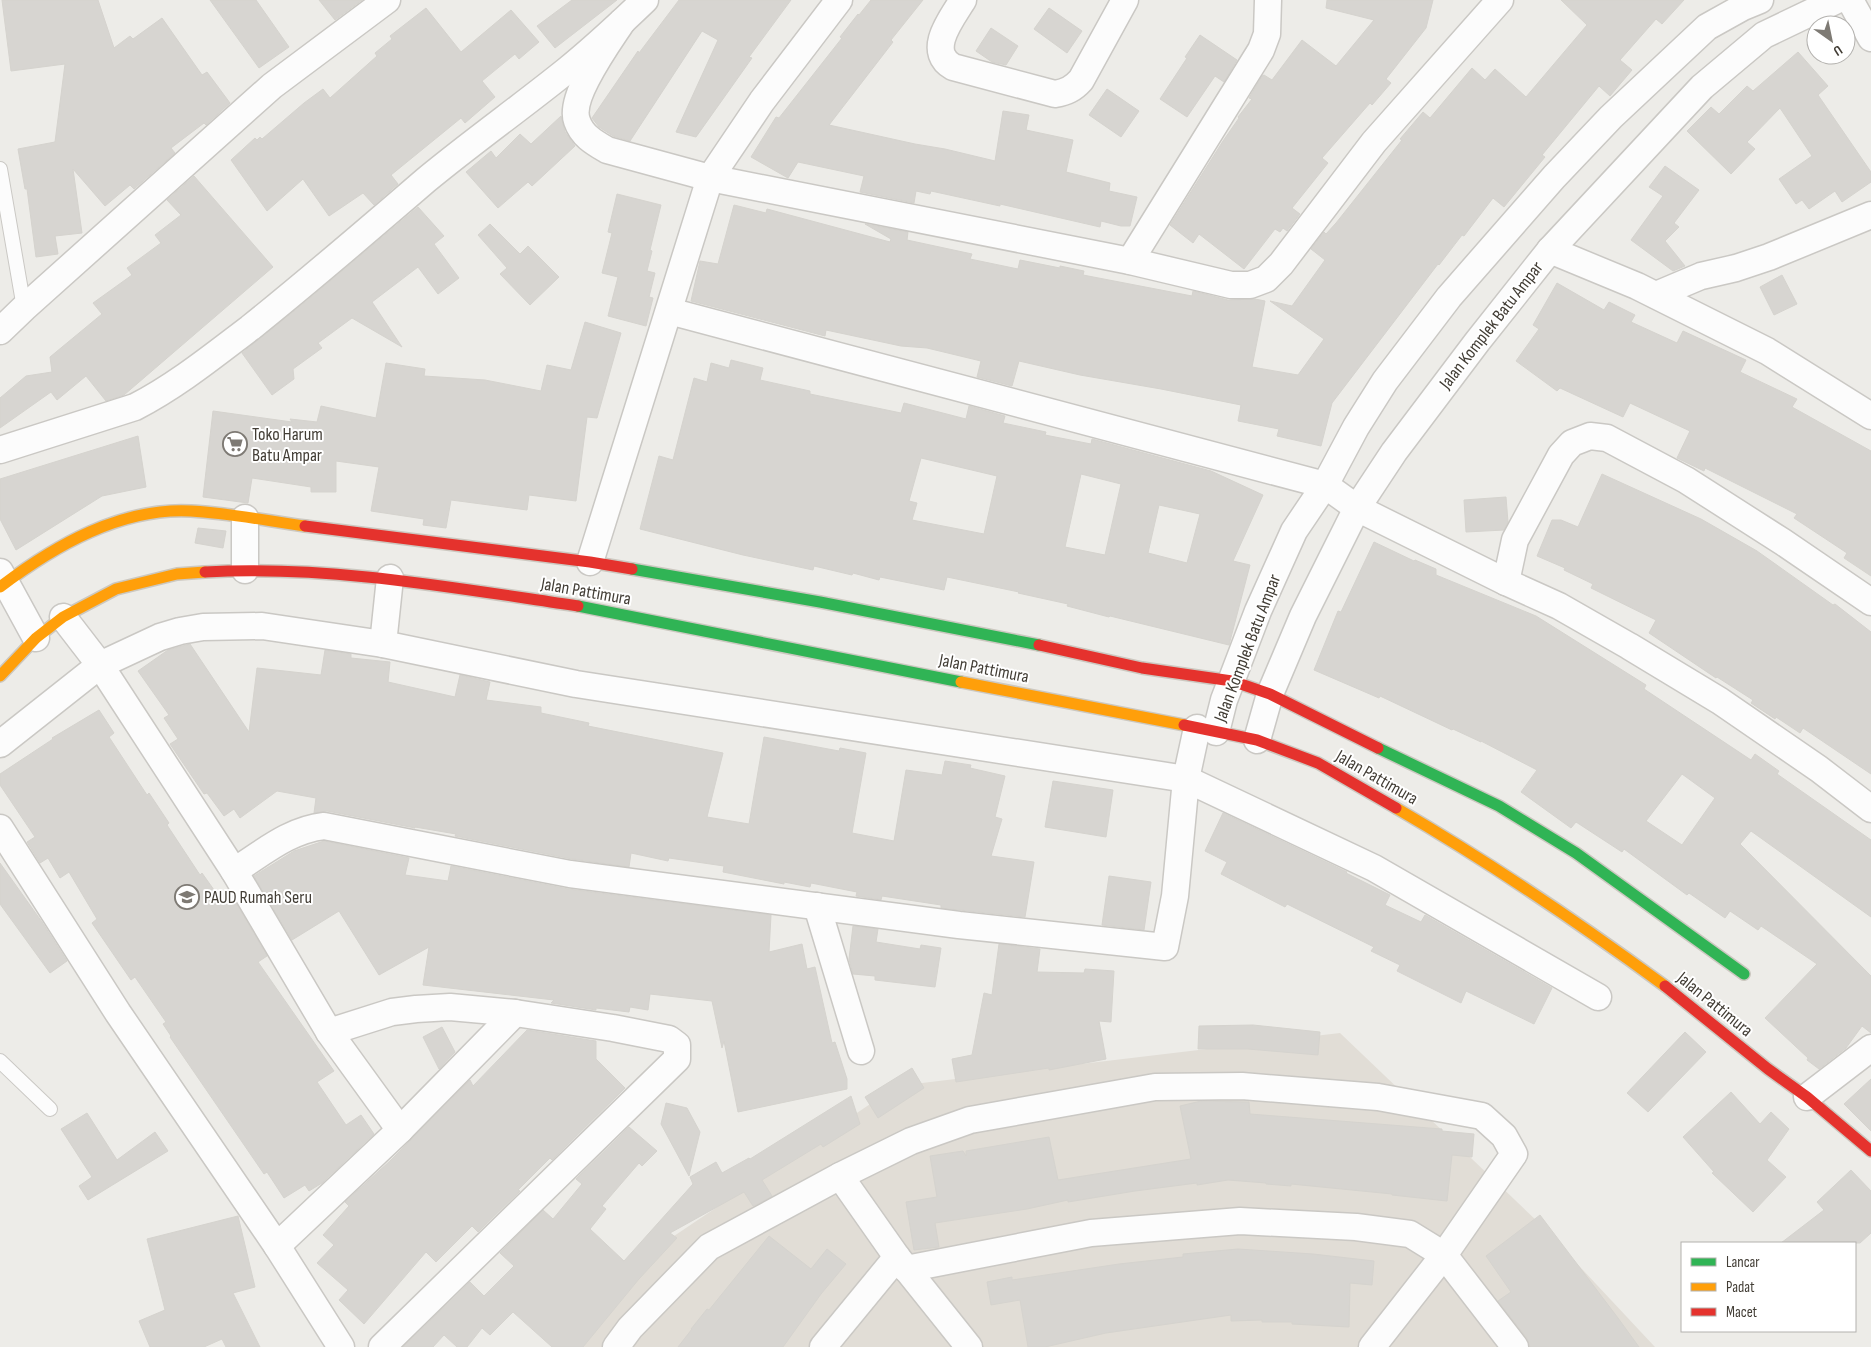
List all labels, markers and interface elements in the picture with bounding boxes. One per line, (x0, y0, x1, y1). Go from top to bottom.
north arrow (1806, 15, 1856, 65)
text: U (1830, 41, 1845, 60)
street label: Jalan Komplek Batu Ampar (1434, 257, 1548, 394)
place label: Toko Harum Batu Ampar (252, 424, 323, 466)
supermarket icon: Toko Harum Batu Ampar (222, 431, 248, 457)
street label: Jalan Komplek Batu Ampar (1209, 572, 1285, 726)
street label: Jalan Pattimura (538, 573, 633, 610)
street label: Jalan Pattimura (936, 649, 1031, 687)
street label: Jalan Pattimura (1331, 745, 1421, 809)
school or university icon: PAUD Rumah Seru (174, 884, 200, 910)
place label: PAUD Rumah Seru (204, 887, 312, 908)
street label: Jalan Pattimura (1672, 967, 1757, 1041)
legend (1681, 1242, 1856, 1332)
text: Lancar (1726, 1253, 1760, 1272)
text: Padat (1726, 1278, 1755, 1297)
text: Macet (1726, 1303, 1758, 1322)

